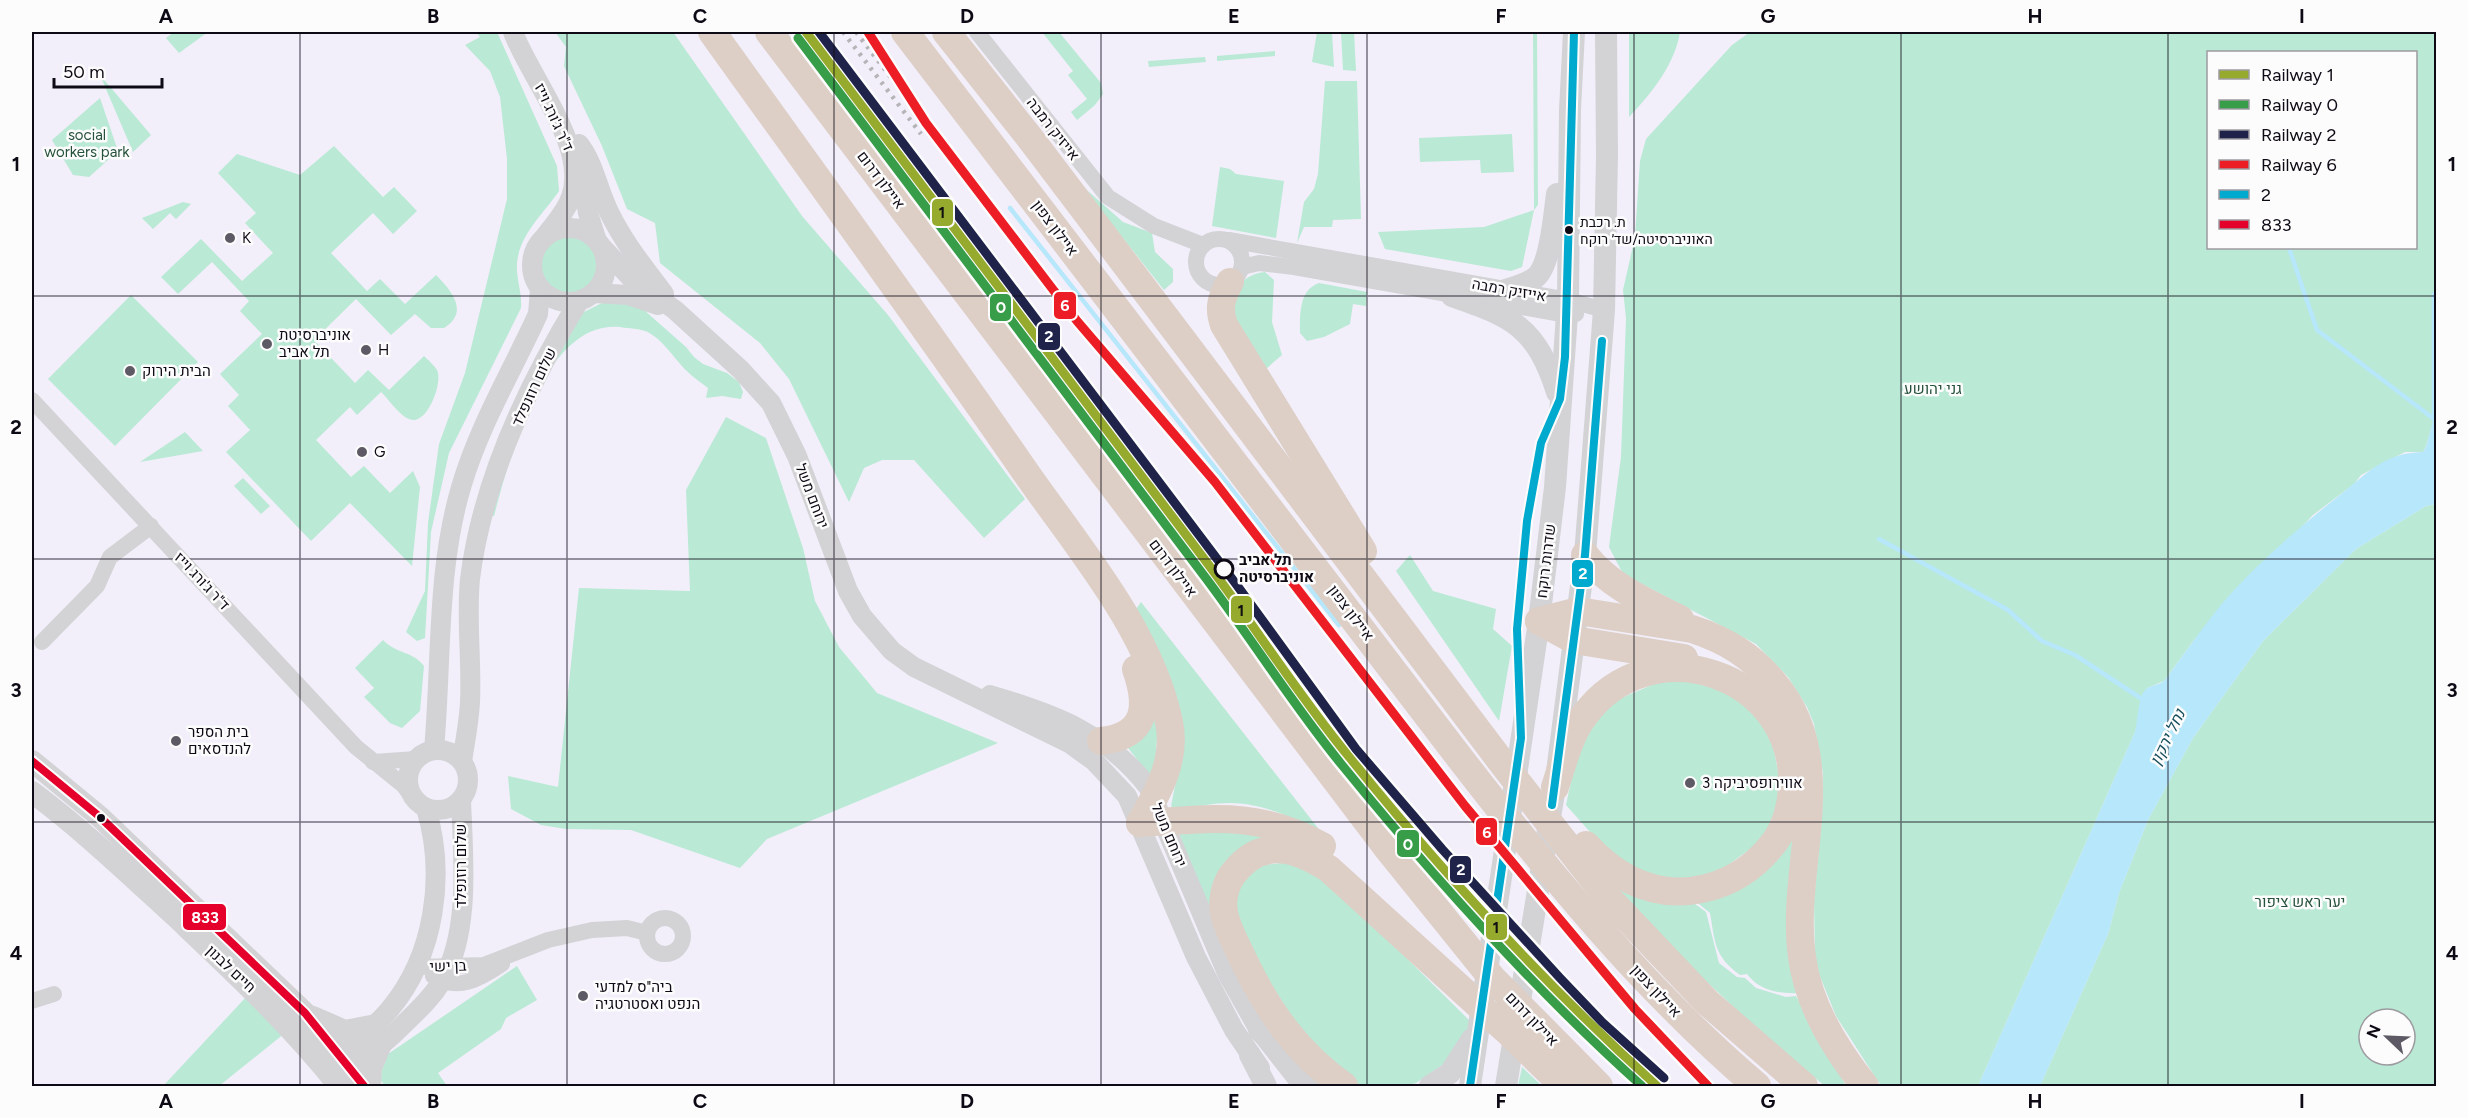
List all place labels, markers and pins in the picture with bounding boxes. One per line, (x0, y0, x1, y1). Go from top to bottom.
place label: ת. רכבת האוניברסיטה/שד׳ רוקח (1580, 214, 1713, 248)
marker: ת. רכבת האוניברסיטה/שד׳ רוקח (1563, 224, 1575, 236)
place label: K (242, 229, 252, 247)
marker: K (223, 231, 237, 245)
place label: אוניברסיטת תל אביב (279, 326, 351, 361)
marker: אוניברסיטת תל אביב (260, 337, 274, 351)
place label: H (378, 341, 389, 359)
marker: H (359, 343, 373, 357)
place label: הבית הירוק (142, 362, 211, 380)
marker: הבית הירוק (123, 364, 137, 378)
place label: G (374, 443, 385, 461)
marker: G (355, 445, 369, 459)
place label: תל אביב אוניברסיטה (1239, 551, 1314, 586)
marker: תל אביב אוניברסיטה (1214, 559, 1234, 579)
place label: בית הספר להנדסאים (188, 723, 251, 758)
marker: בית הספר להנדסאים (169, 734, 183, 748)
place label: אווירופסיביקה 3 (1702, 774, 1803, 792)
marker: אווירופסיביקה 3 (1683, 776, 1697, 790)
unlabelled marker (95, 812, 107, 824)
place label: ביה"ס למדעי הנפט ואסטרטגיה (595, 978, 700, 1013)
marker: ביה"ס למדעי הנפט ואסטרטגיה (576, 989, 590, 1003)

